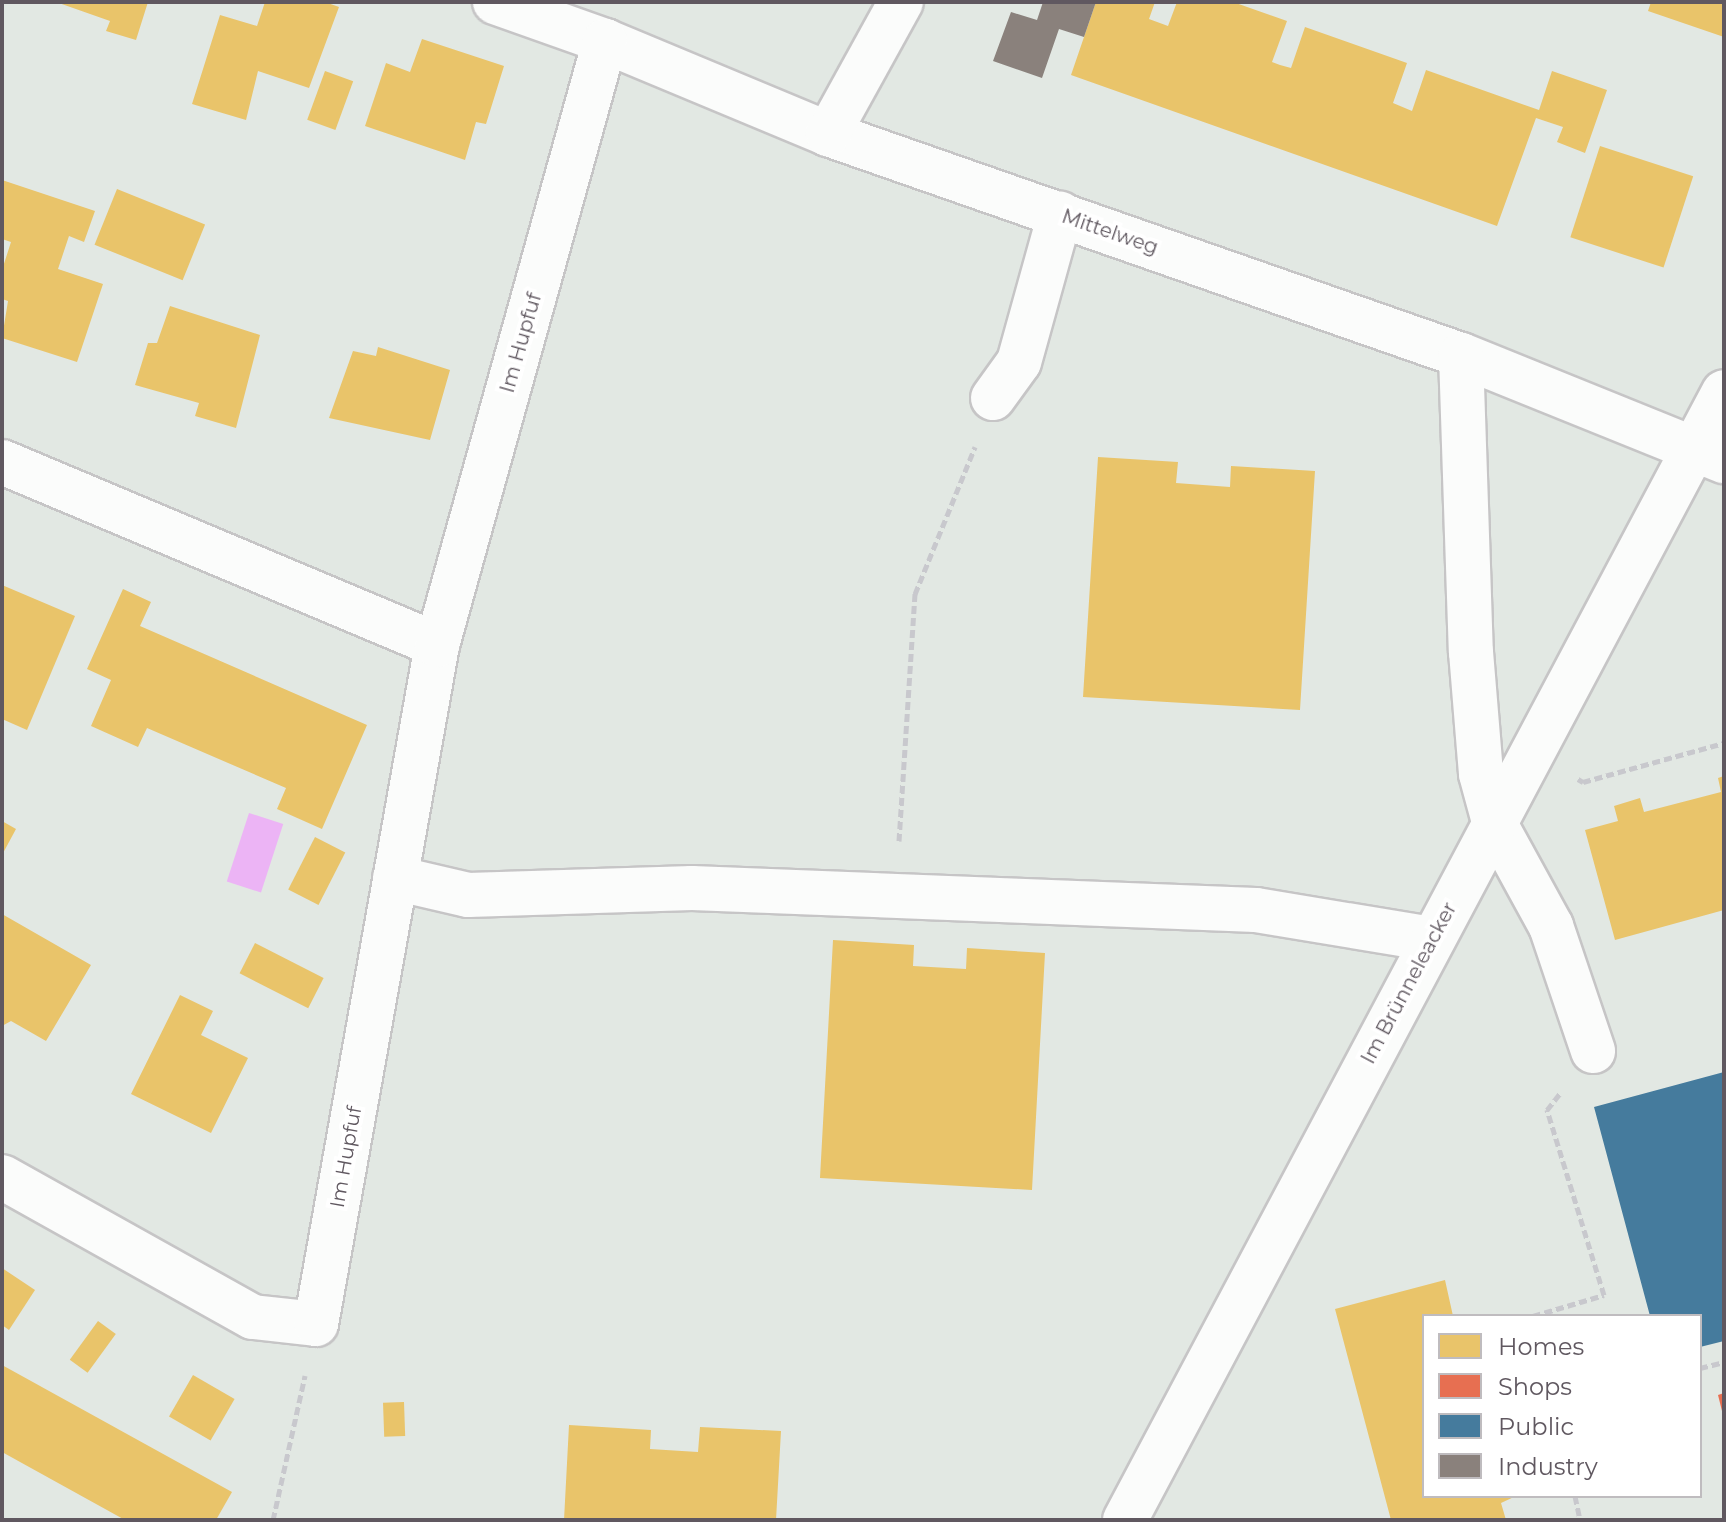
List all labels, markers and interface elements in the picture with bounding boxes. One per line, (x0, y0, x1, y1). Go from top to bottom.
street label: Mittelweg (1059, 204, 1161, 260)
street label: Im Hupfuf (495, 290, 547, 396)
street label: Im Brünneleacker (1356, 898, 1462, 1068)
street label: Im Hupfuf (325, 1104, 367, 1210)
legend (1422, 1314, 1702, 1498)
text: Homes (1498, 1332, 1584, 1361)
text: Shops (1498, 1372, 1572, 1401)
text: Public (1498, 1412, 1574, 1441)
text: Industry (1498, 1452, 1598, 1481)

